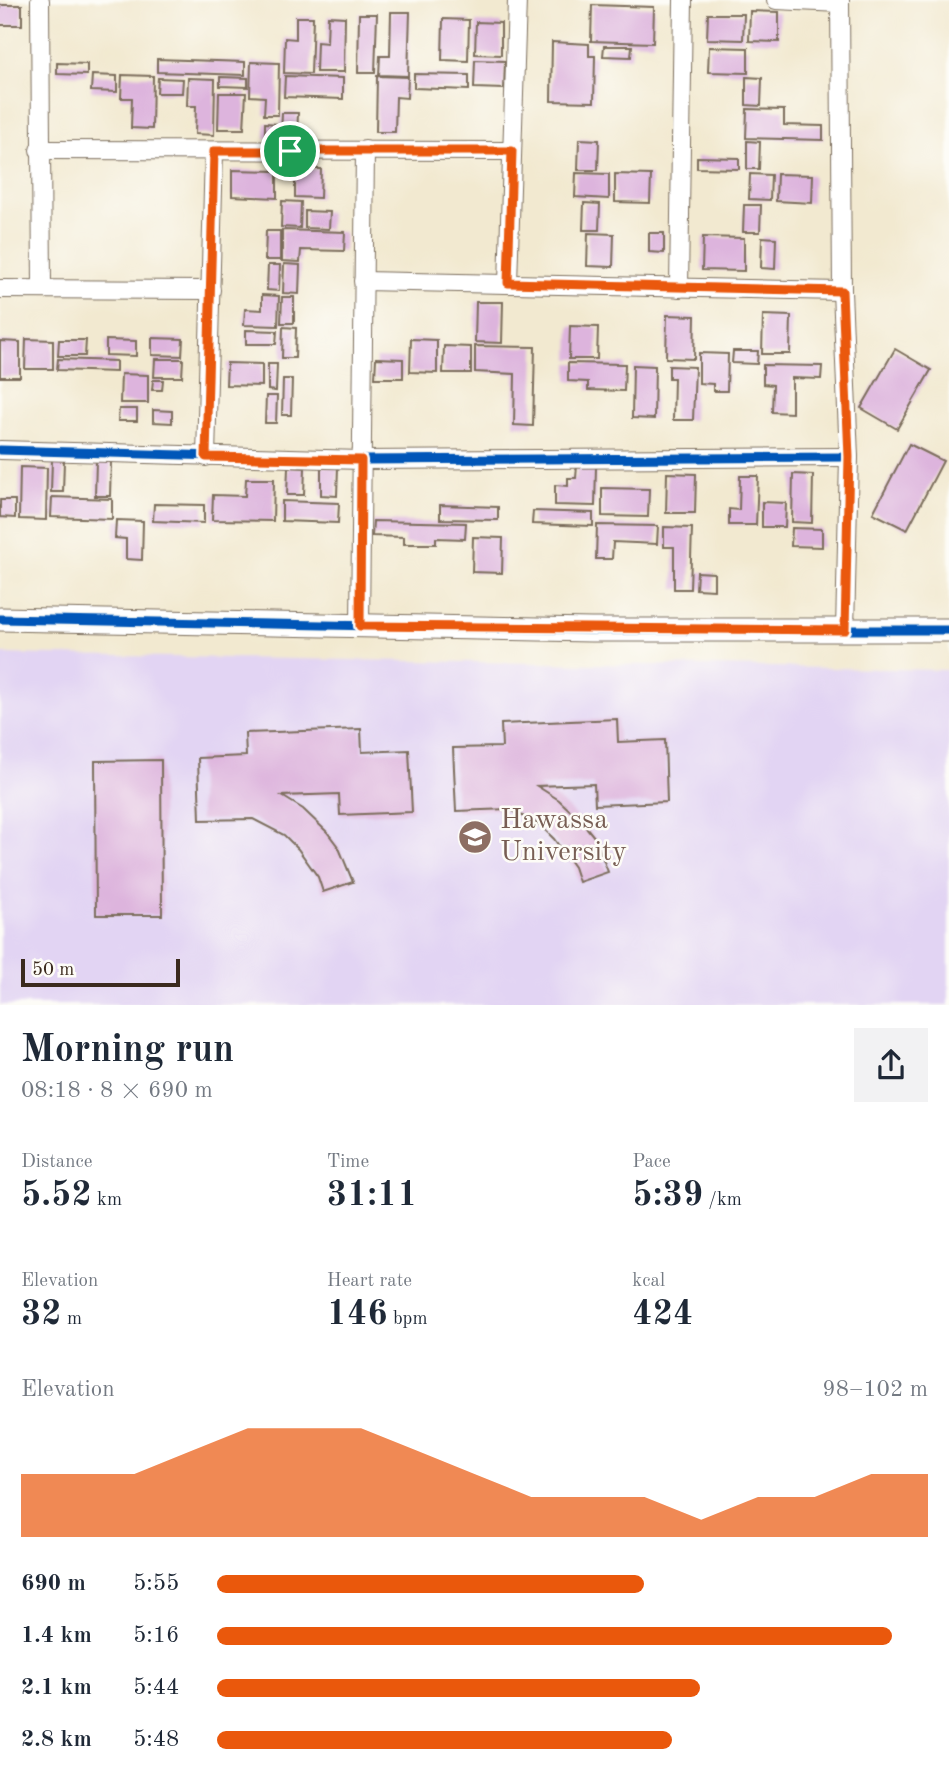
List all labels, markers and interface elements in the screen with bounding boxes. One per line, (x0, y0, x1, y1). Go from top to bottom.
pin (260, 121, 320, 181)
icon: arrive (271, 132, 309, 170)
place label: Hawassa University (500, 807, 627, 867)
school or university icon: Hawassa University (456, 818, 494, 856)
scale bar (21, 956, 180, 988)
text: 50 m (32, 961, 74, 980)
button: share (854, 1028, 928, 1102)
text: Morning run (21, 1032, 234, 1070)
text: 08:18 · 8 × 690 m (21, 1079, 213, 1102)
text: Distance (21, 1153, 93, 1172)
text: Time (327, 1153, 369, 1172)
text: Pace (632, 1153, 671, 1172)
text: 5.52 (21, 1178, 92, 1213)
text: 31:11 (327, 1178, 418, 1213)
text: 5:39 (632, 1178, 703, 1213)
text: km (92, 1191, 122, 1210)
text: /km (703, 1191, 742, 1210)
text: Elevation (21, 1272, 98, 1291)
text: Heart rate (327, 1272, 412, 1291)
text: kcal (632, 1272, 665, 1291)
text: 32 (21, 1297, 62, 1332)
text: 146 (327, 1297, 388, 1332)
text: 424 (632, 1297, 693, 1332)
text: m (62, 1310, 82, 1329)
text: bpm (388, 1310, 428, 1329)
text: Elevation (21, 1378, 115, 1401)
text: 98–102 m (822, 1378, 928, 1401)
text: 690 m (21, 1572, 86, 1595)
text: 5:55 (133, 1572, 179, 1595)
text: 1.4 km (21, 1624, 92, 1647)
text: 5:16 (133, 1624, 179, 1647)
text: 2.1 km (21, 1676, 92, 1699)
text: 5:44 (133, 1676, 179, 1699)
text: 2.8 km (21, 1728, 92, 1751)
text: 5:48 (133, 1728, 179, 1751)

